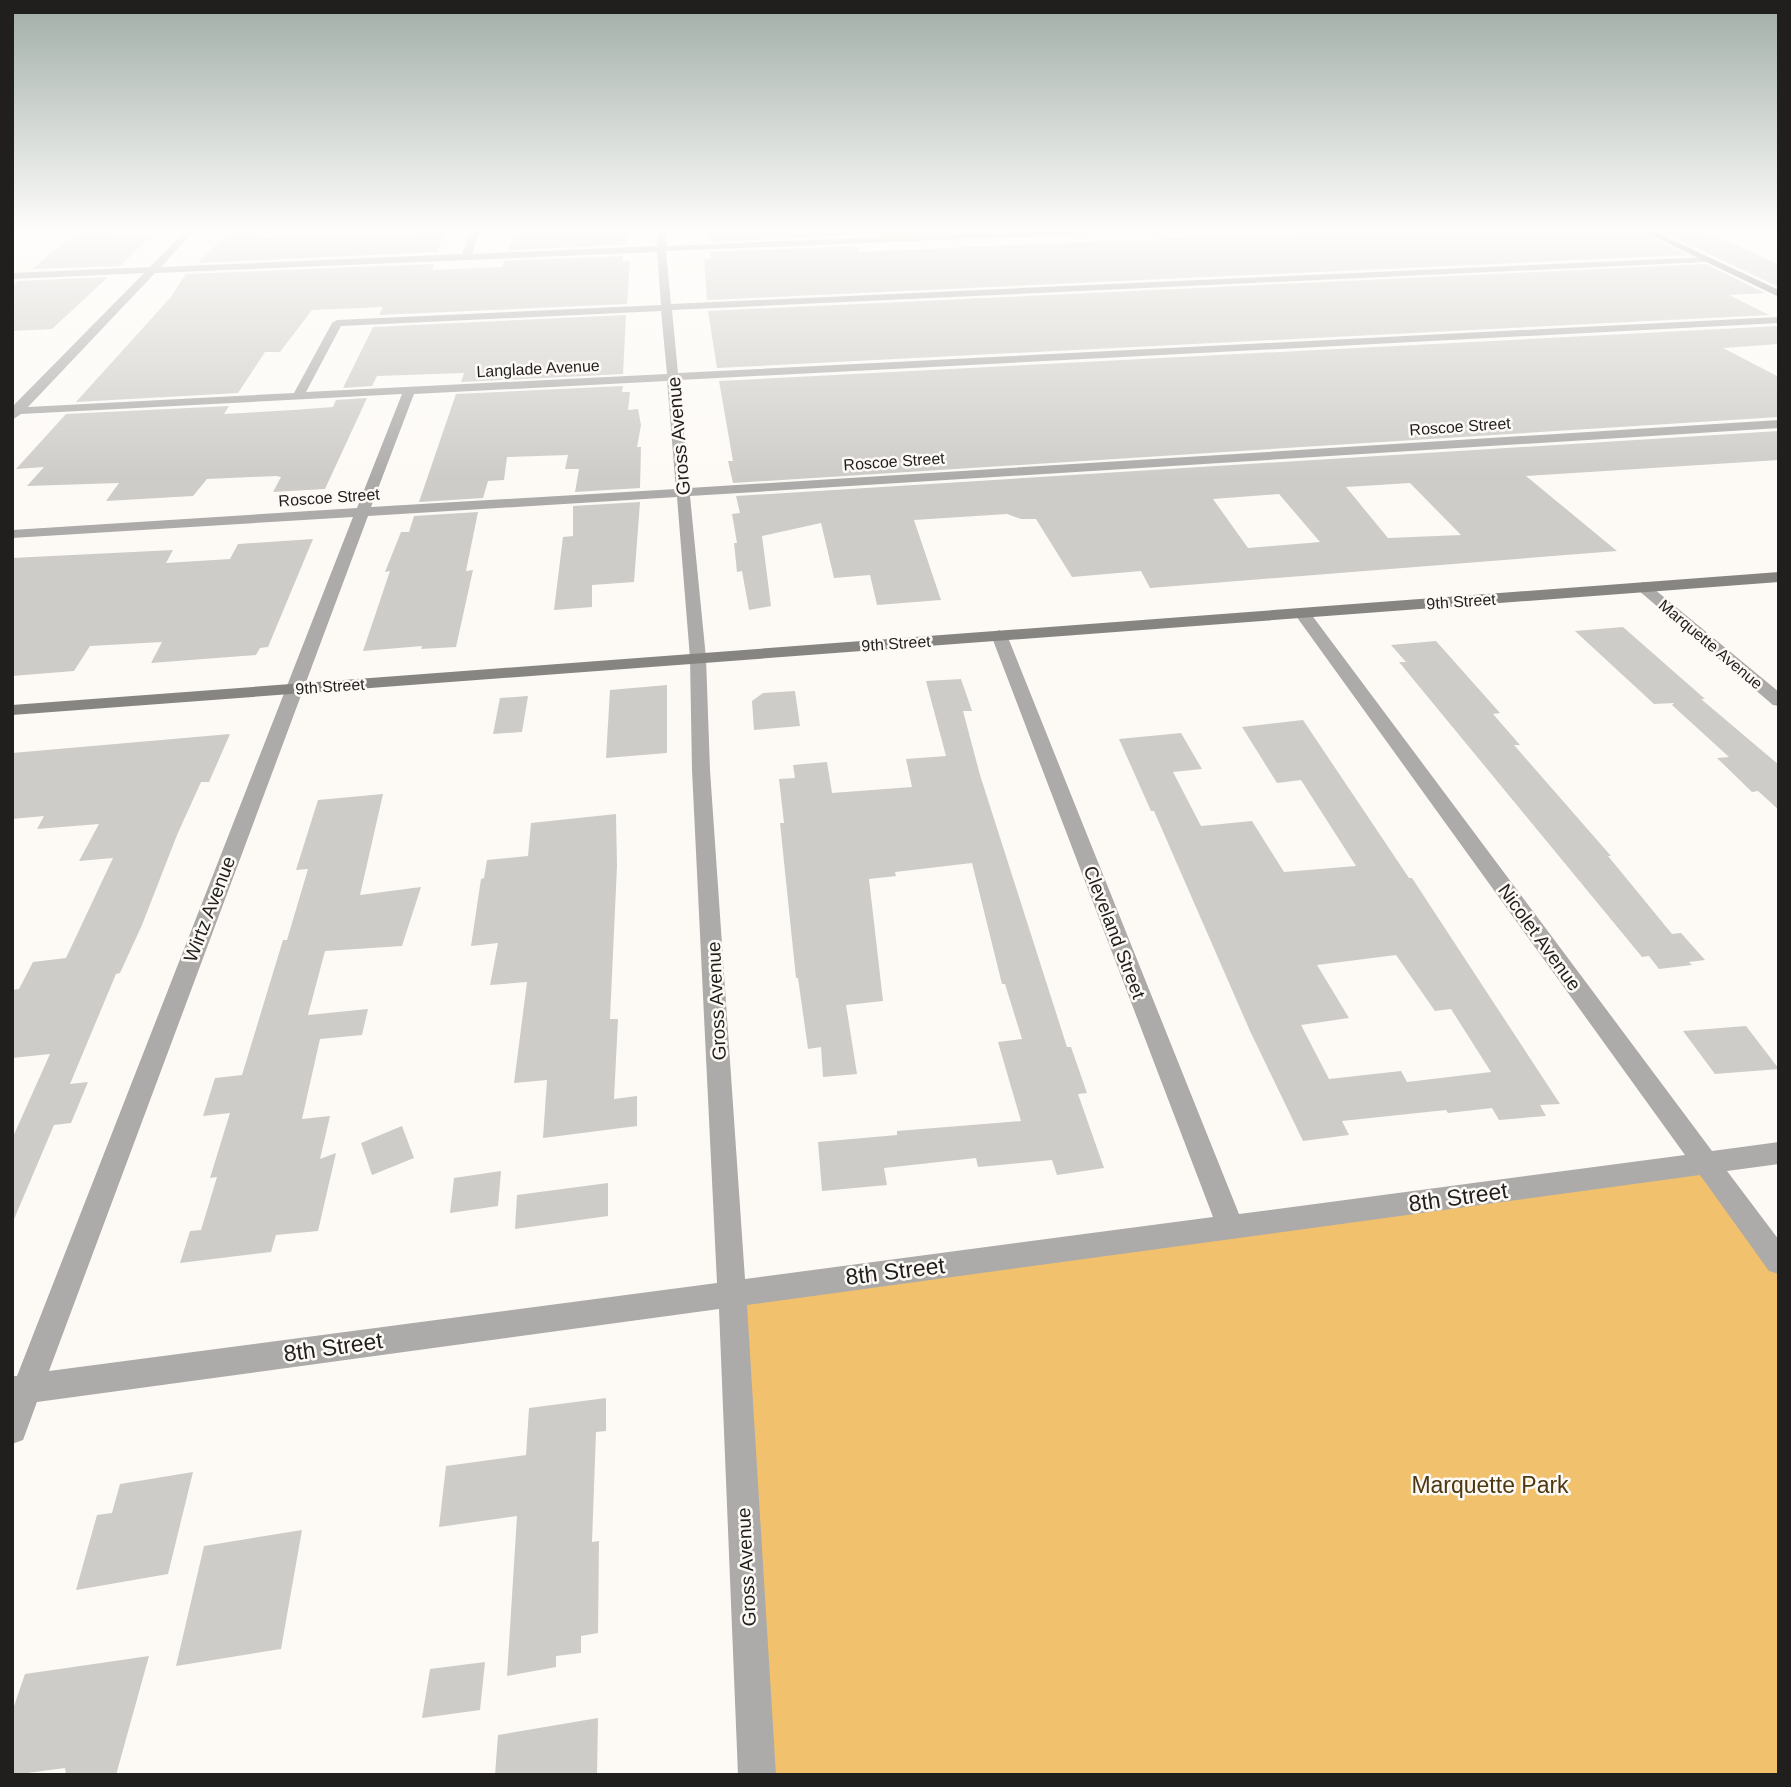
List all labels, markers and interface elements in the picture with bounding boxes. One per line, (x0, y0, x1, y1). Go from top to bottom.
street label: Langlade Avenue (476, 357, 600, 380)
street label: Gross Avenue (663, 376, 694, 496)
street label: Roscoe Street (1409, 414, 1512, 439)
street label: Roscoe Street (843, 449, 946, 474)
street label: Roscoe Street (278, 485, 381, 510)
street label: 9th Street (1426, 591, 1497, 612)
street label: Marquette Avenue (1656, 596, 1766, 693)
street label: 9th Street (861, 633, 932, 654)
street label: 9th Street (295, 676, 366, 697)
street label: Wirtz Avenue (180, 853, 239, 965)
street label: Cleveland Street (1080, 863, 1150, 1002)
street label: Nicolet Avenue (1494, 880, 1585, 995)
street label: Gross Avenue (703, 941, 730, 1061)
street label: 8th Street (1407, 1177, 1510, 1217)
street label: 8th Street (844, 1252, 947, 1290)
street label: 8th Street (282, 1327, 385, 1367)
park label: Marquette Park (1411, 1472, 1569, 1498)
street label: Gross Avenue (733, 1507, 760, 1627)

